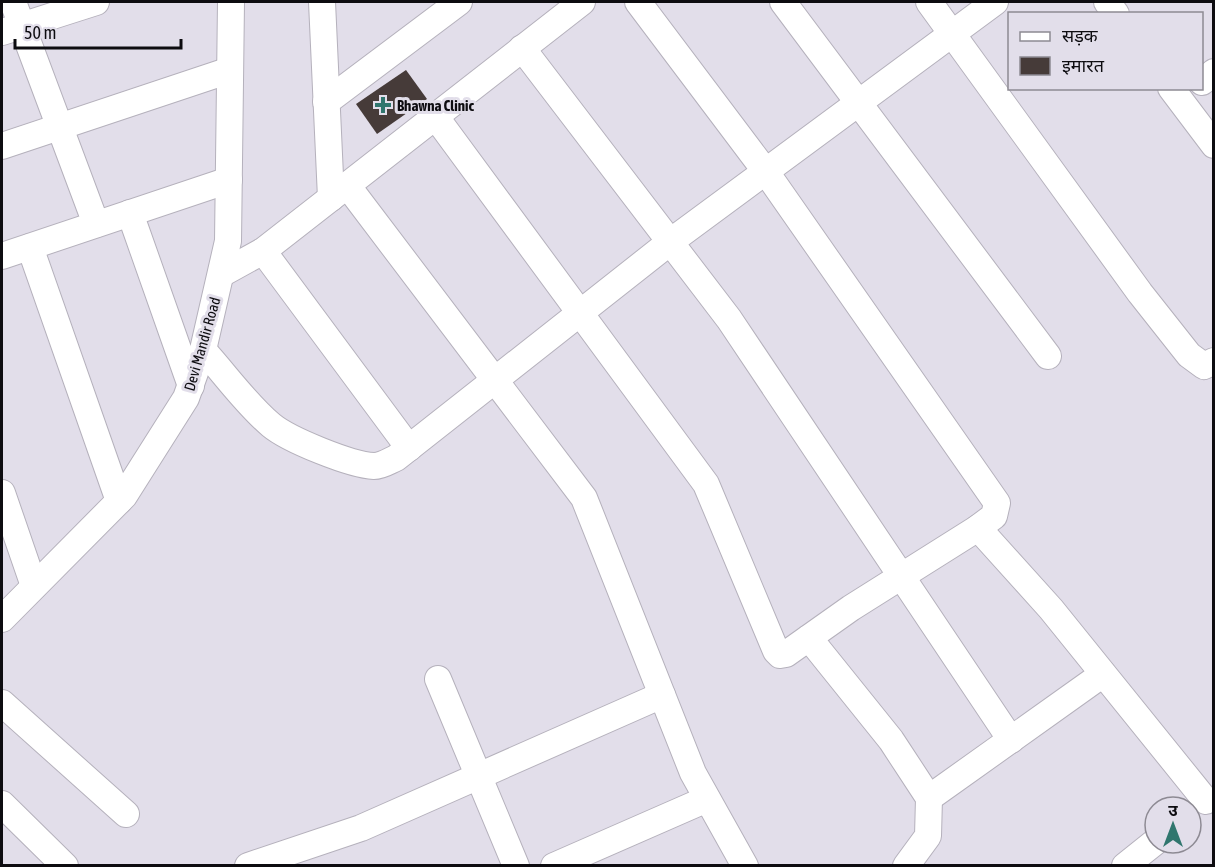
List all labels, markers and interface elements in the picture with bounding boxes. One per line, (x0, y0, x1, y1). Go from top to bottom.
scale bar (15, 12, 182, 50)
legend (1008, 12, 1203, 90)
text: 50 m (24, 22, 56, 43)
text: सड़क (1062, 25, 1099, 46)
text: इमारत (1062, 55, 1105, 76)
marker: Bhawna Clinic (374, 96, 392, 114)
place label: Bhawna Clinic (397, 97, 475, 114)
street label: Devi Mandir Road (180, 295, 224, 393)
north arrow (1143, 795, 1203, 855)
text: उ (1168, 801, 1178, 819)

